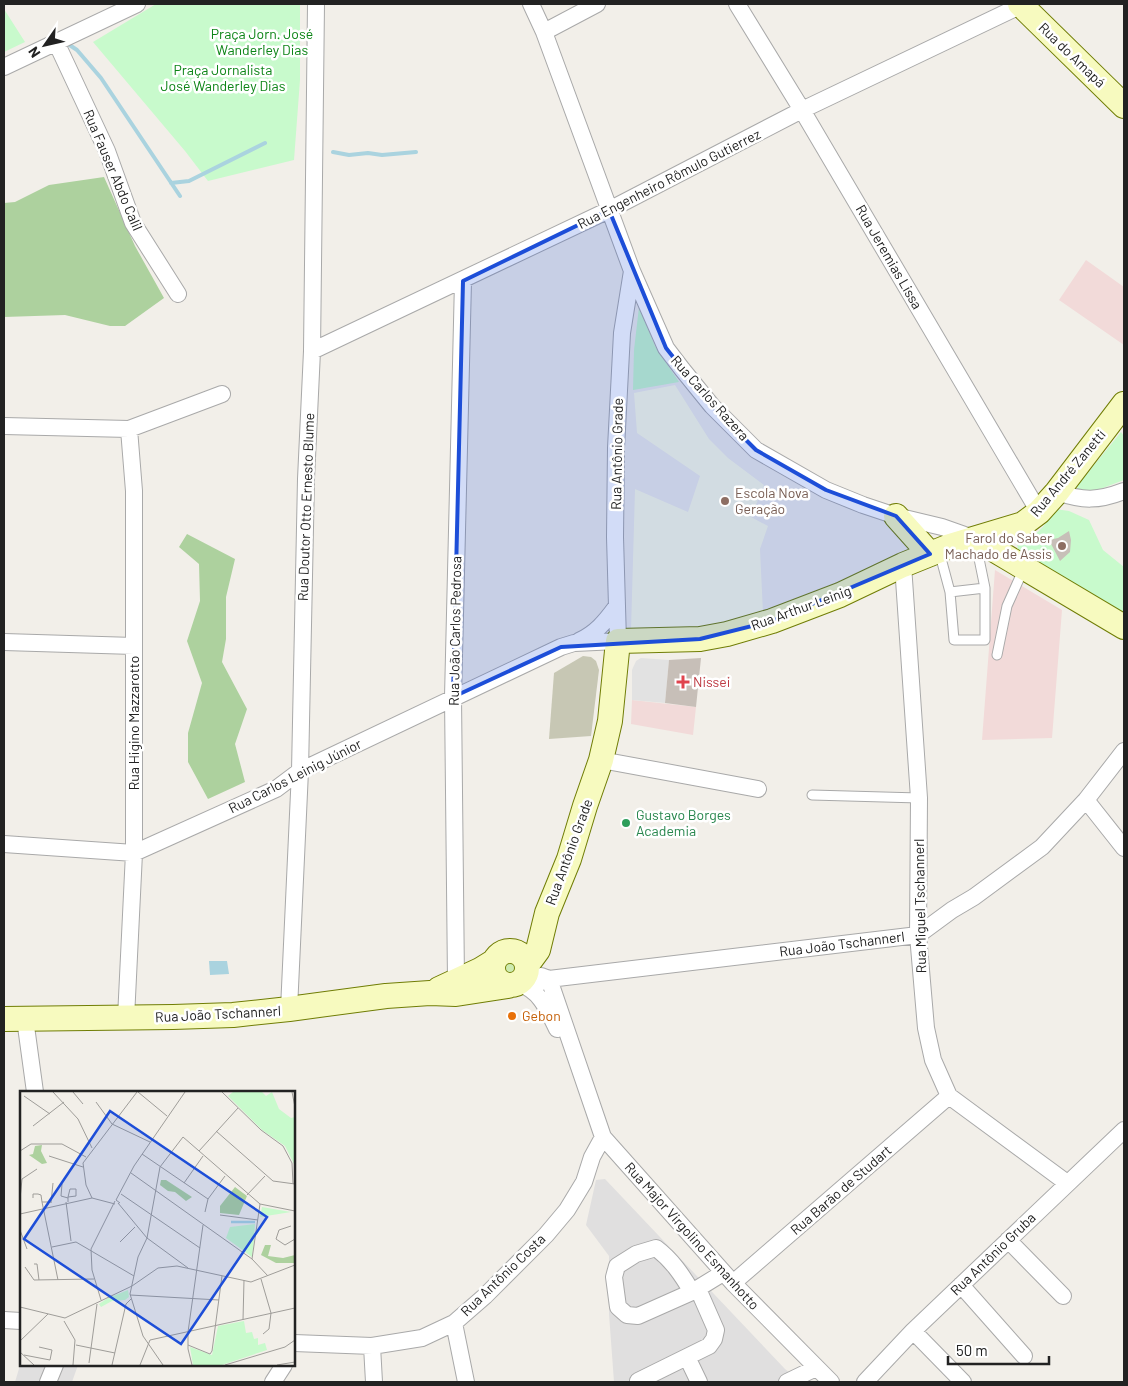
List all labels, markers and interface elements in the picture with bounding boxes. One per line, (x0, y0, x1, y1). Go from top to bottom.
street label: Rua do Amapá (1035, 19, 1109, 91)
north arrow (20, 20, 70, 70)
park label: Praça Jorn. José Wanderley Dias (211, 25, 313, 58)
text: N (24, 44, 43, 61)
park label: Praça Jornalista José Wanderley Dias (161, 61, 286, 94)
street label: Rua Fauser Abdo Calil (80, 107, 147, 233)
street label: Rua Engenheiro Rômulo Gutierrez (574, 125, 763, 232)
street label: Rua Jeremias Lissa (853, 201, 926, 312)
street label: Rua Carlos Razera (668, 352, 753, 444)
street label: Rua Antônio Grade (607, 398, 626, 510)
street label: Rua Doutor Otto Ernesto Blume (294, 413, 317, 601)
street label: Rua André Zanetti (1026, 426, 1109, 520)
place label: Escola Nova Geração (735, 484, 809, 517)
marker: Escola Nova Geração (719, 495, 731, 507)
place label: Farol do Saber Machado de Assis (945, 529, 1052, 562)
marker: Farol do Saber Machado de Assis (1056, 540, 1068, 552)
street label: Rua João Carlos Pedrosa (445, 556, 464, 706)
street label: Rua Arthur Leinig (748, 582, 853, 634)
street label: Rua Higino Mazzarotto (125, 656, 142, 790)
place label: Nissei (693, 673, 730, 690)
marker: Nissei (677, 676, 689, 688)
street label: Rua Carlos Leinig Júnior (225, 735, 364, 816)
street label: Rua Antônio Grade (541, 796, 596, 907)
place label: Gustavo Borges Academia (636, 806, 731, 839)
marker: Gustavo Borges Academia (620, 817, 632, 829)
street label: Rua Miguel Tschannerl (910, 838, 929, 974)
street label: Rua João Tschannerl (778, 927, 905, 960)
street label: Rua João Tschannerl (155, 1002, 281, 1025)
place label: Gebon (522, 1007, 561, 1024)
marker: Gebon (506, 1010, 518, 1022)
inset map (20, 1091, 295, 1366)
street label: Rua Barão de Studart (787, 1141, 895, 1238)
street label: Rua Major Virgolino Esmanhotto (622, 1158, 763, 1313)
street label: Rua Antônio Gruba (946, 1209, 1039, 1299)
street label: Rua Antônio Costa (457, 1230, 549, 1319)
scale bar (948, 1334, 1049, 1366)
text: 50 m (956, 1341, 988, 1359)

